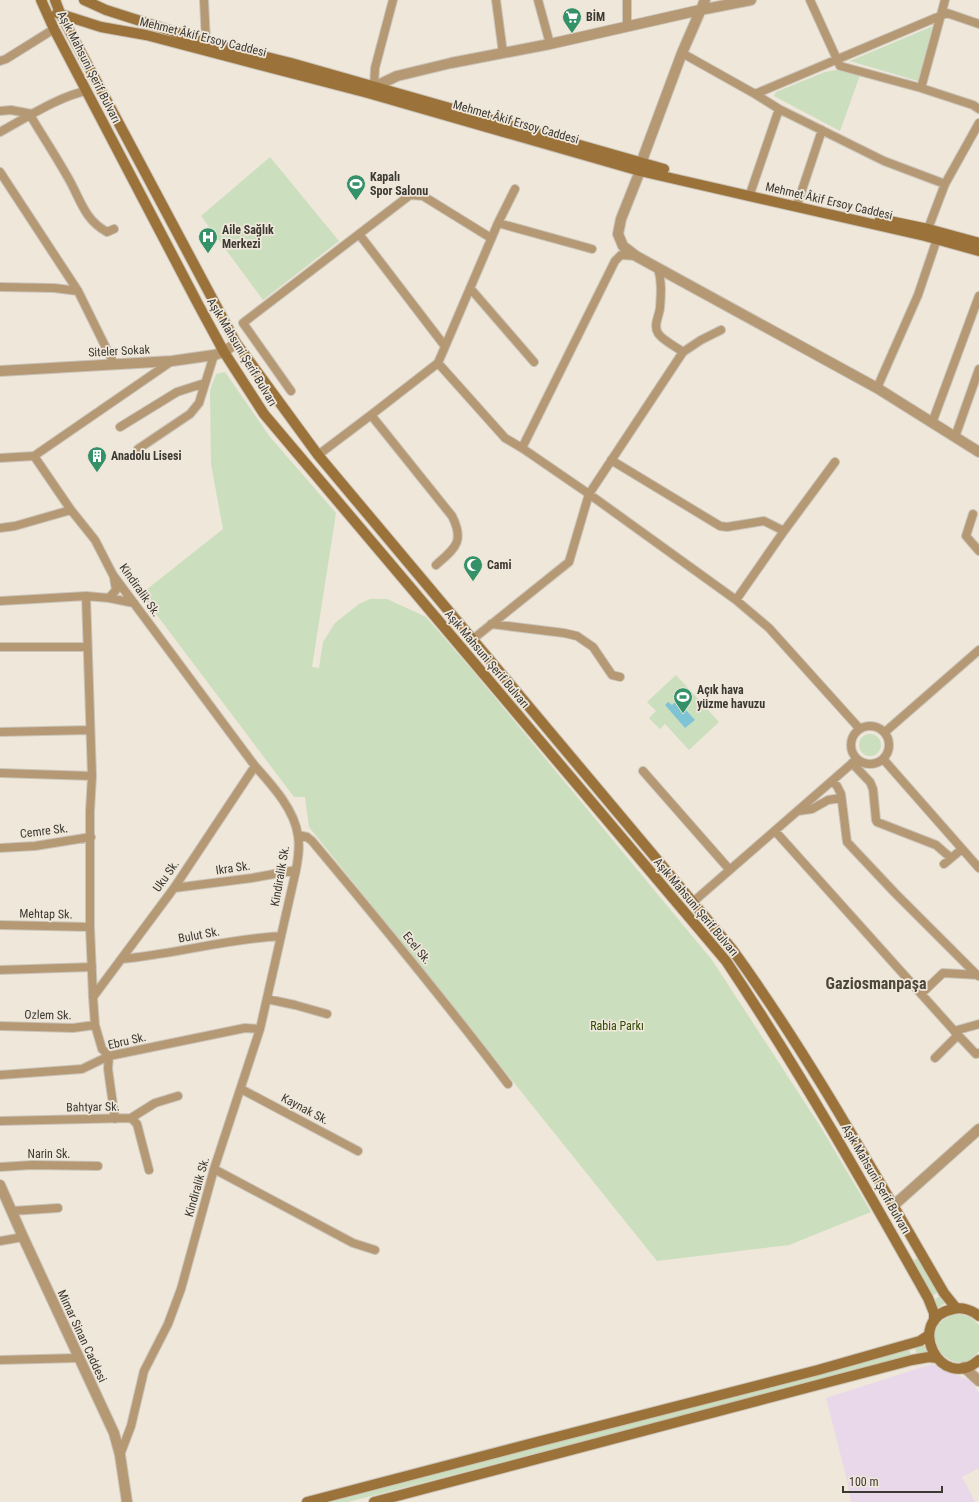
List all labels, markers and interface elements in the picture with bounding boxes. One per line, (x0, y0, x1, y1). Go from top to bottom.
supermarket icon: BİM (561, 6, 583, 34)
street label: Aşık Mahsuni Şerif Bulvarı (55, 9, 123, 125)
place label: BİM (586, 9, 605, 24)
street label: Mehmet Âkif Ersoy Caddesi (138, 13, 268, 60)
street label: Mehmet Âkif Ersoy Caddesi (452, 96, 581, 147)
place label: Kapalı Spor Salonu (370, 170, 428, 198)
sports icon: Kapalı Spor Salonu (345, 173, 367, 201)
street label: Mehmet Âkif Ersoy Caddesi (764, 179, 894, 222)
place label: Aile Sağlık Merkezi (222, 223, 274, 251)
hospital icon: Aile Sağlık Merkezi (197, 226, 219, 254)
street label: Aşık Mahsuni Şerif Bulvarı (204, 295, 280, 409)
street label: Siteler Sokak (88, 342, 151, 360)
building icon: Anadolu Lisesi (86, 445, 108, 473)
place label: Anadolu Lisesi (111, 449, 182, 463)
mosque icon: Cami (462, 554, 484, 582)
place label: Cami (487, 558, 511, 572)
street label: Kindiralik Sk. (117, 561, 163, 619)
street label: Aşık Mahsuni Şerif Bulvarı (442, 607, 532, 711)
place label: Açık hava yüzme havuzu (697, 683, 765, 711)
sports icon: Açık hava yüzme havuzu (672, 686, 694, 714)
street label: Cemre Sk. (19, 821, 69, 841)
street label: Kindiralik Sk. (268, 845, 292, 907)
street label: Aşık Mahsuni Şerif Bulvarı (651, 855, 741, 959)
street label: Uku Sk. (150, 857, 182, 895)
street label: Ikra Sk. (215, 859, 251, 877)
street label: Mehtap Sk. (19, 907, 73, 921)
street label: Bulut Sk. (177, 924, 221, 946)
street label: Ecel Sk. (400, 929, 434, 967)
district label: Gaziosmanpaşa (826, 974, 927, 993)
street label: Ozlem Sk. (24, 1008, 72, 1022)
park label: Rabia Parkı (590, 1019, 644, 1033)
street label: Ebru Sk. (106, 1030, 148, 1052)
street label: Kaynak Sk. (279, 1091, 331, 1127)
street label: Bahtyar Sk. (66, 1100, 120, 1114)
street label: Aşık Mahsuni Şerif Bulvarı (839, 1122, 913, 1236)
street label: Narin Sk. (28, 1147, 70, 1161)
street label: Kindiralik Sk. (182, 1156, 212, 1218)
street label: Mimar Sinan Caddesi (54, 1288, 110, 1384)
scale bar (843, 1468, 942, 1494)
text: 100 m (849, 1475, 879, 1489)

